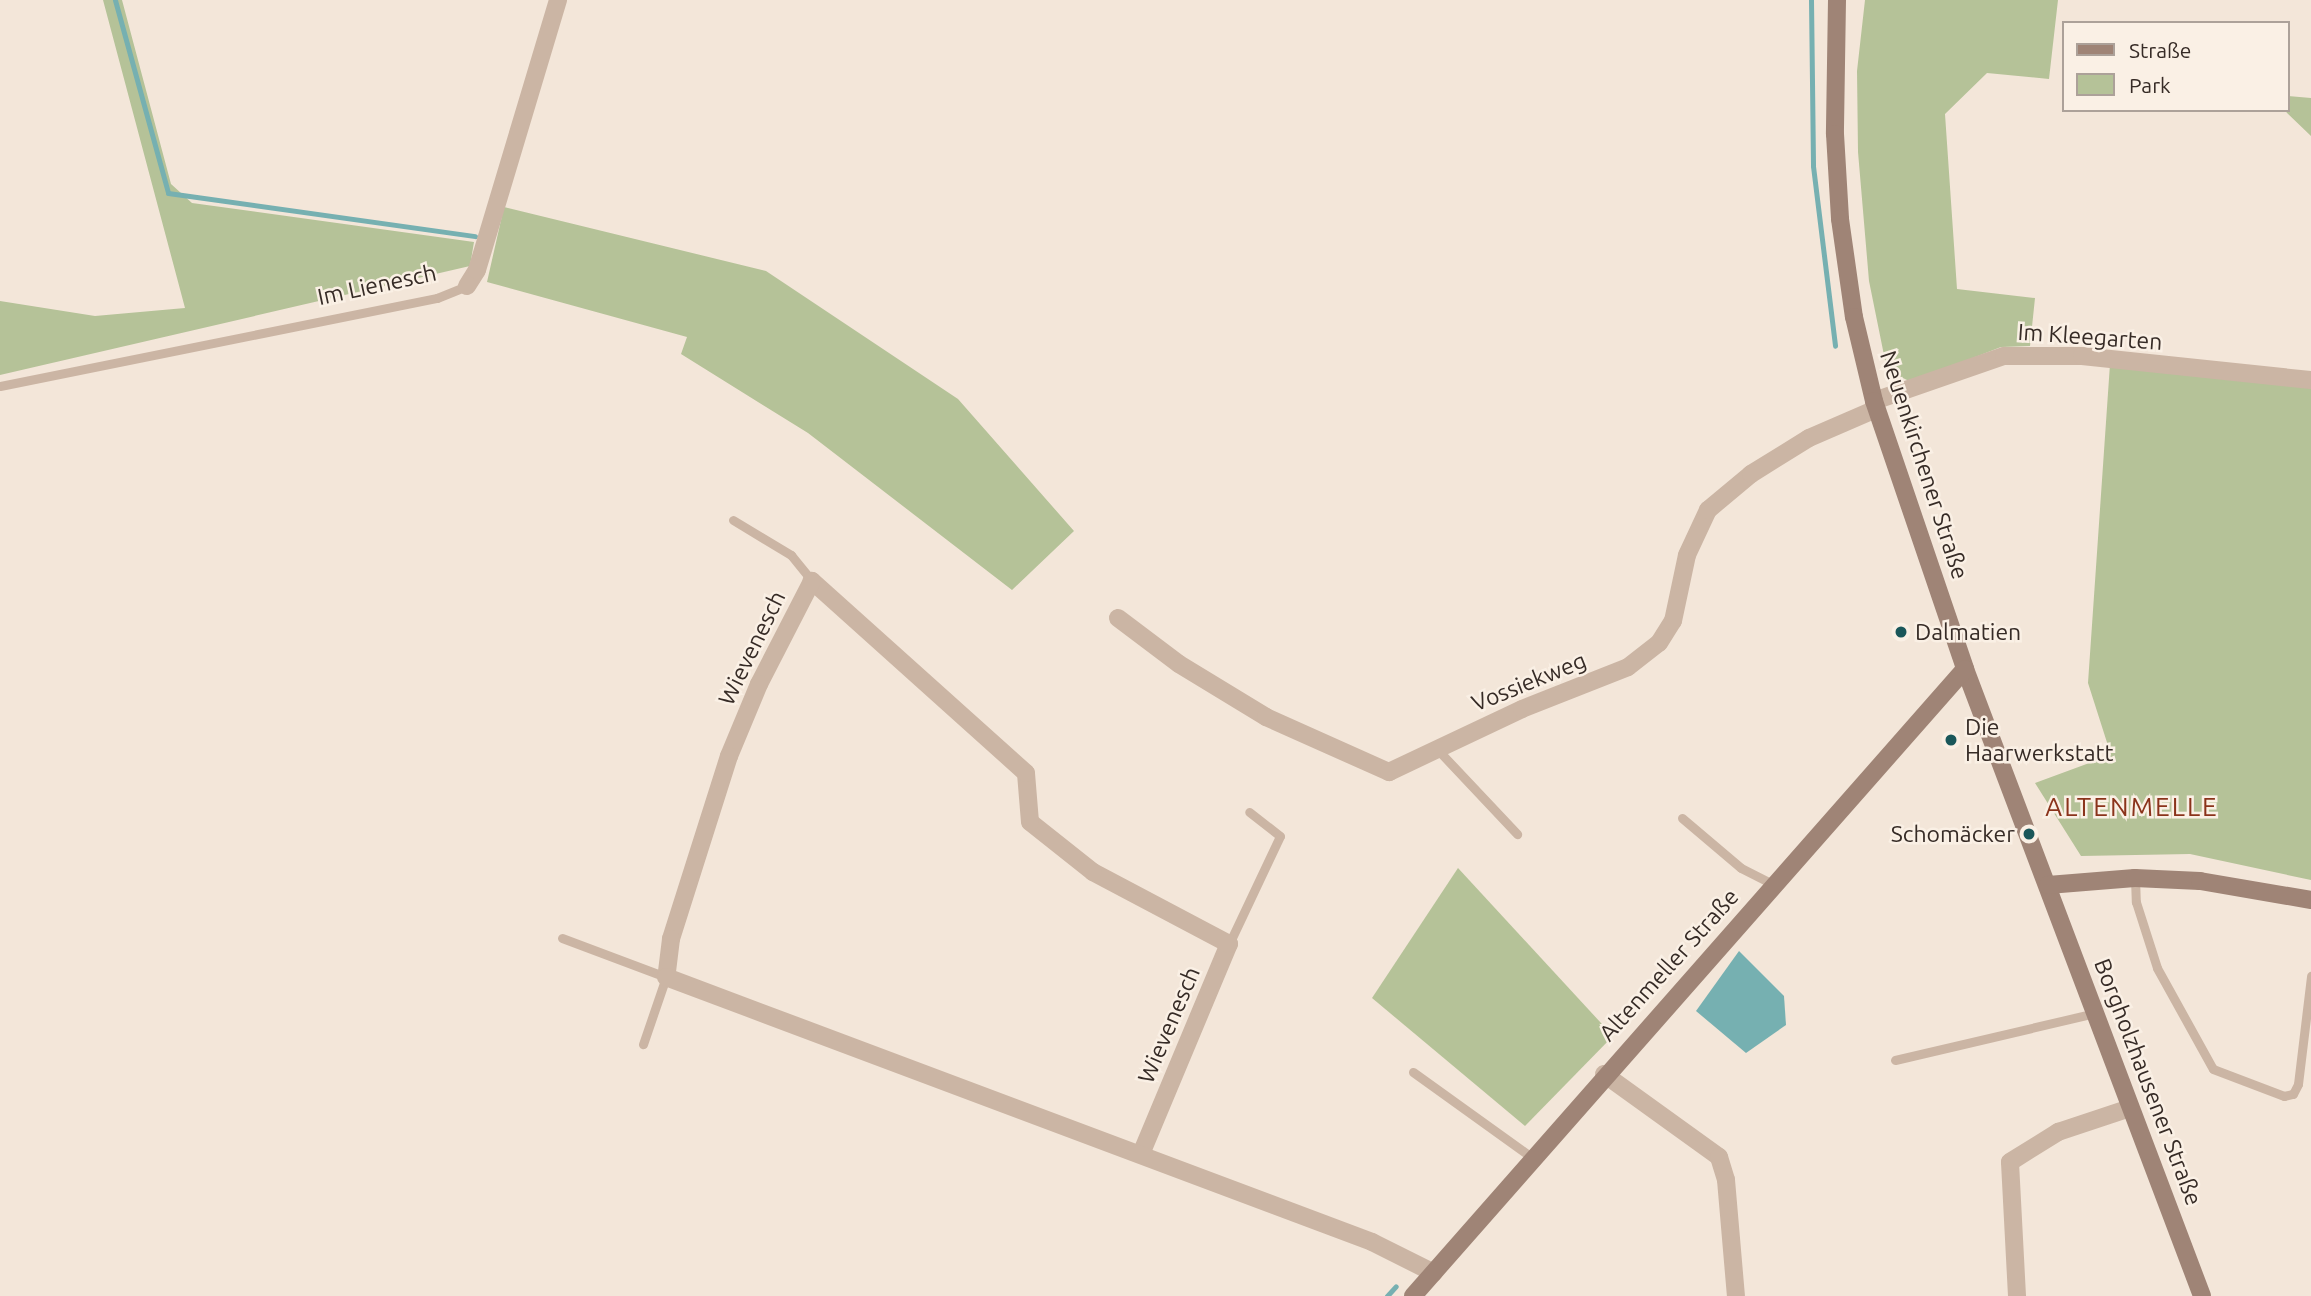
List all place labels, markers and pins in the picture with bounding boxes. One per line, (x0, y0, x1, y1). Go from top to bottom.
place label: Dalmatien (1915, 618, 2021, 646)
marker: Dalmatien (1893, 624, 1909, 640)
place label: Die Haarwerkstatt (1965, 713, 2114, 767)
marker: Die Haarwerkstatt (1943, 732, 1959, 748)
place label: Schomäcker (1891, 820, 2015, 848)
marker: Schomäcker (2021, 826, 2037, 842)

